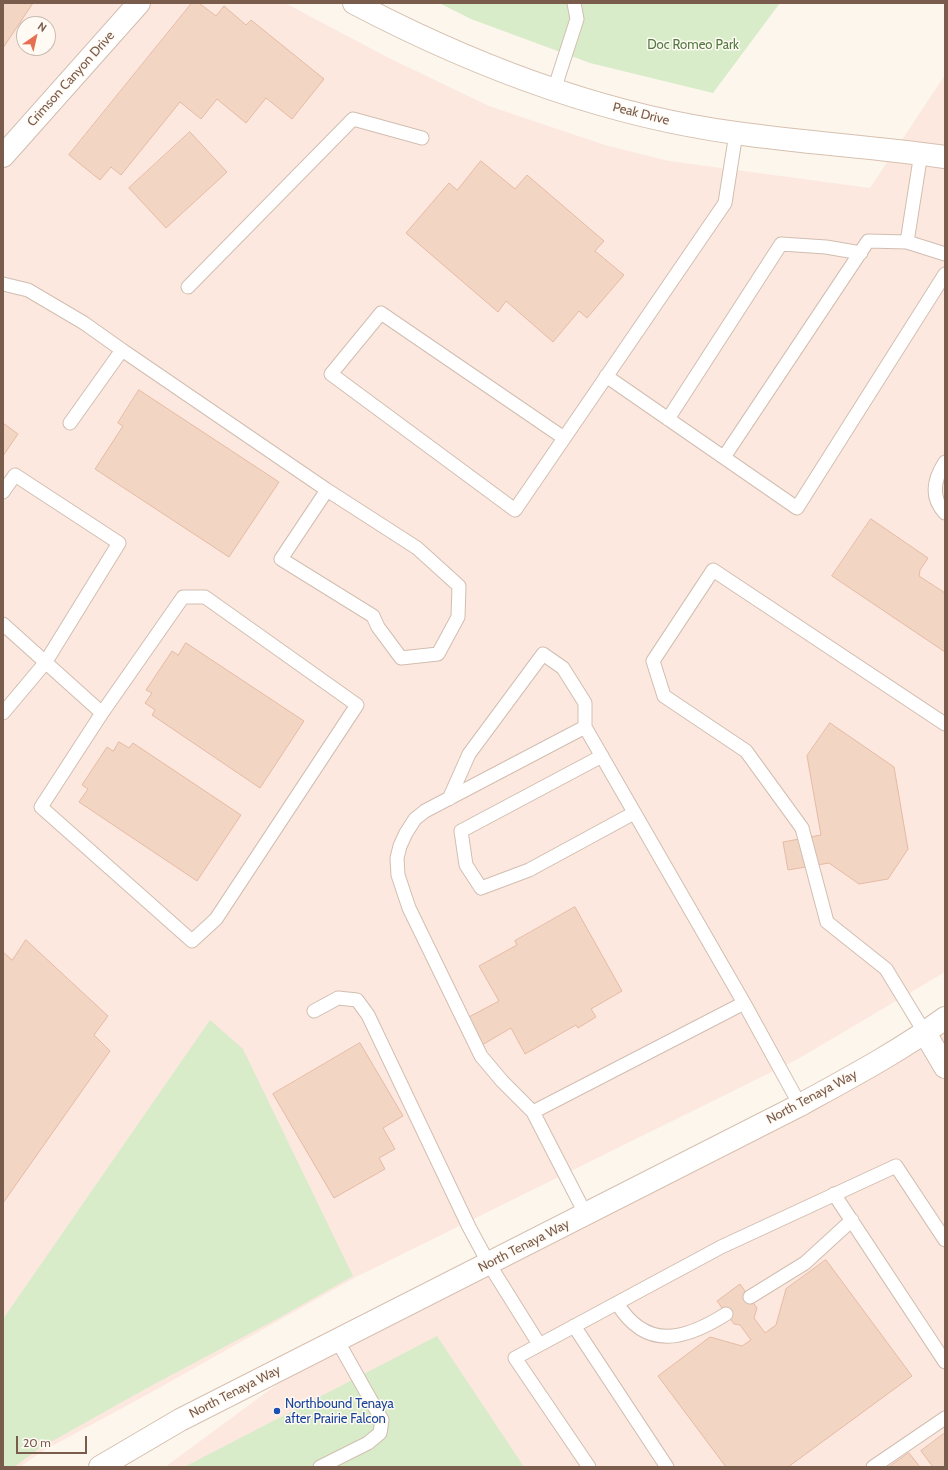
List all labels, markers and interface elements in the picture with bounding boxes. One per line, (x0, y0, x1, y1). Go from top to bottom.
north arrow (16, 16, 56, 56)
text: N (35, 19, 49, 35)
street label: Crimson Canyon Drive (24, 28, 118, 130)
park label: Doc Romeo Park (647, 37, 739, 53)
street label: Peak Drive (611, 99, 671, 129)
street label: North Tenaya Way (764, 1067, 860, 1127)
street label: North Tenaya Way (476, 1216, 572, 1276)
street label: North Tenaya Way (187, 1362, 283, 1422)
place label: Northbound Tenaya after Prairie Falcon (285, 1396, 394, 1427)
marker: Northbound Tenaya after Prairie Falcon (272, 1406, 282, 1416)
scale bar (18, 1428, 89, 1454)
text: 20 m (23, 1435, 51, 1450)

